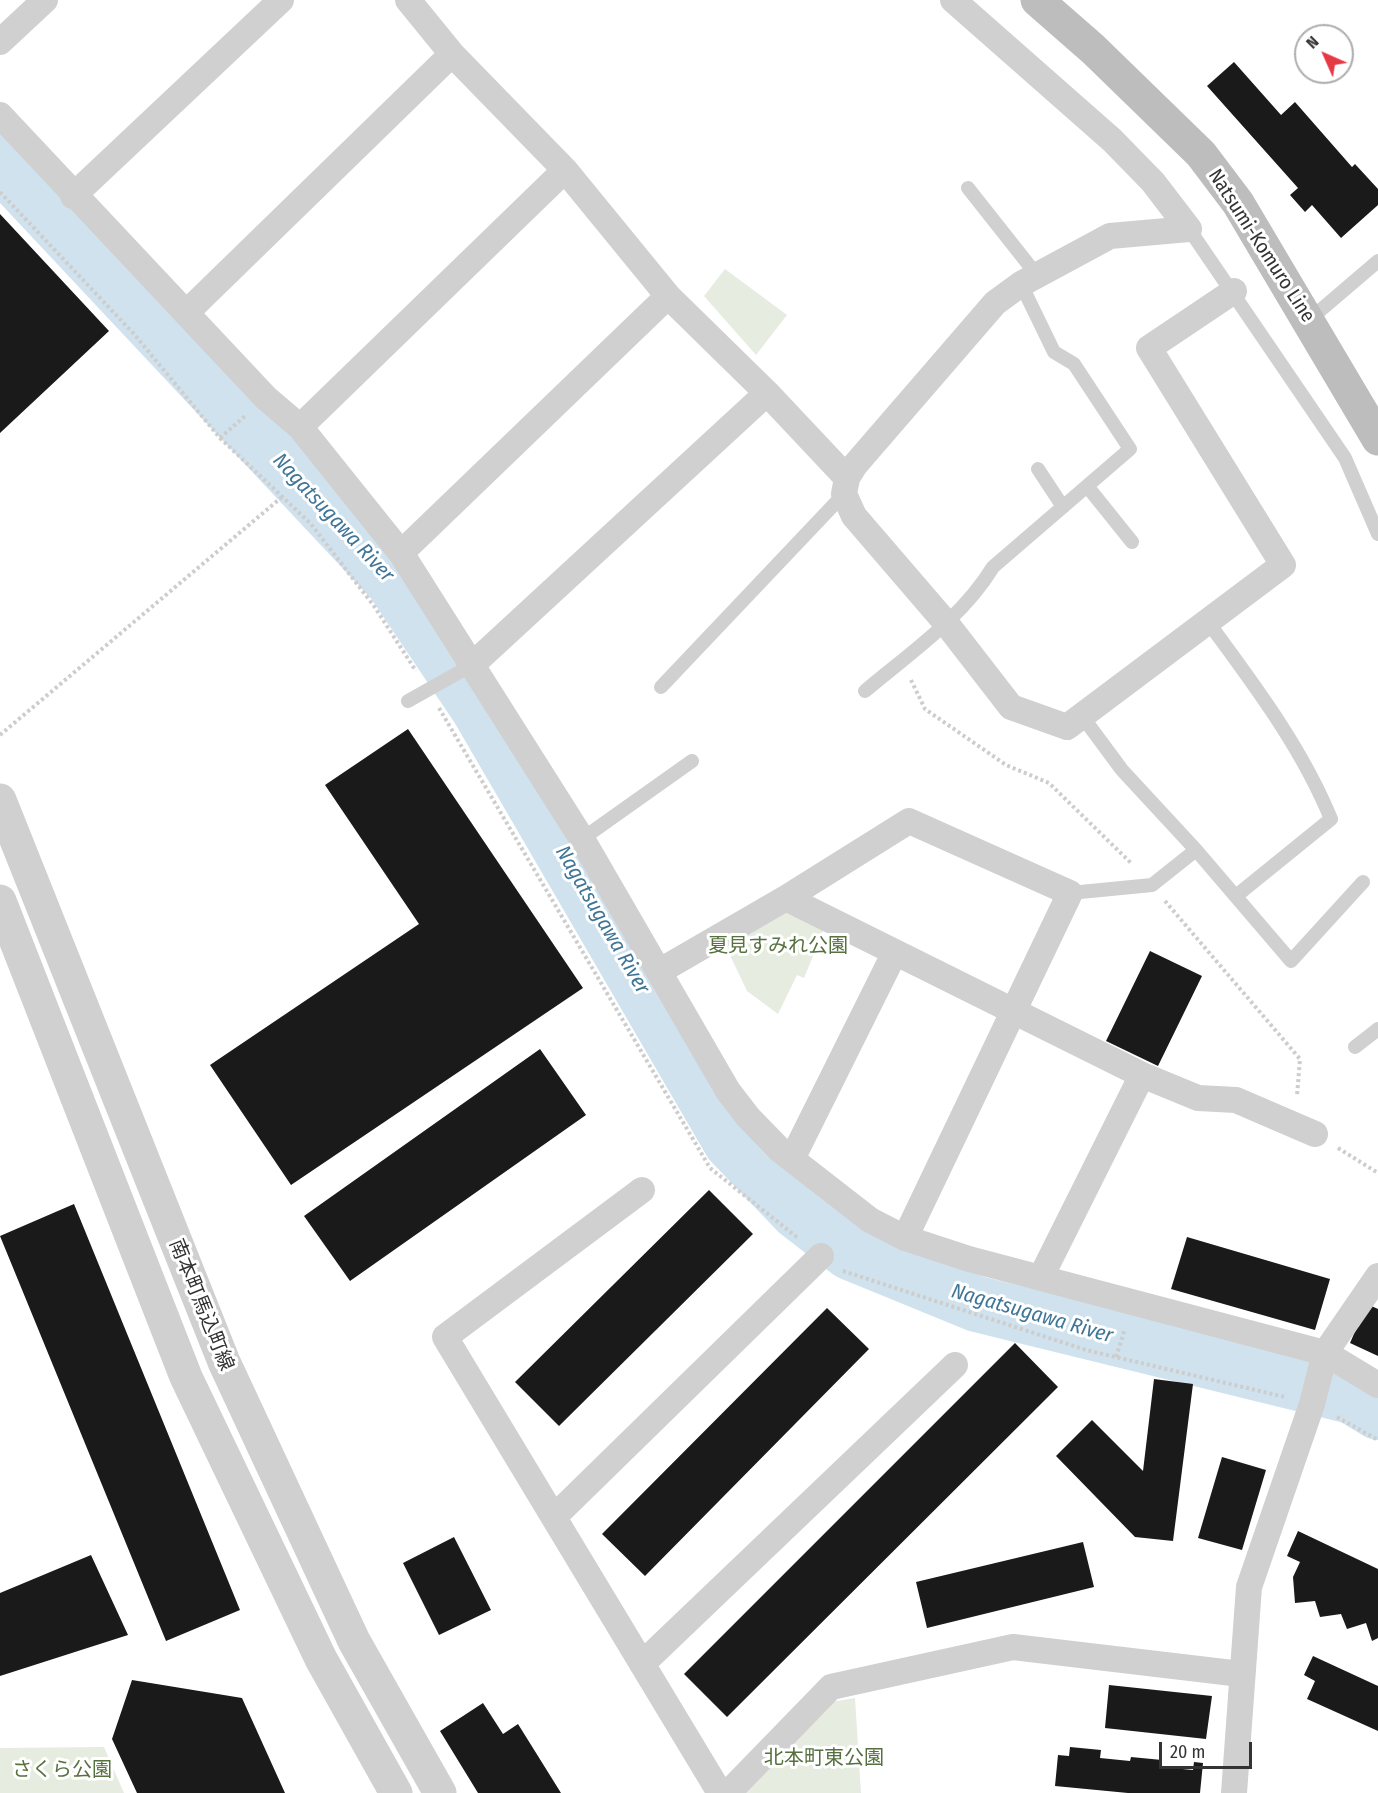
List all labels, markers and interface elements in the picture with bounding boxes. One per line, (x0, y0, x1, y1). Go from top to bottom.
north arrow (1294, 24, 1354, 84)
text: N (1302, 32, 1322, 52)
street label: Natsumi-Komuro Line (1202, 165, 1320, 327)
water label: Nagatsugawa River (267, 449, 399, 587)
water label: Nagatsugawa River (549, 842, 655, 998)
park label: 夏見すみれ公園 (708, 934, 848, 958)
street label: 南本町馬込町線 (164, 1236, 238, 1374)
water label: Nagatsugawa River (948, 1279, 1116, 1349)
scale bar (1162, 1730, 1255, 1768)
text: 20 m (1170, 1741, 1205, 1763)
park label: 北本町東公園 (764, 1746, 884, 1770)
park label: さくら公園 (12, 1758, 112, 1782)

